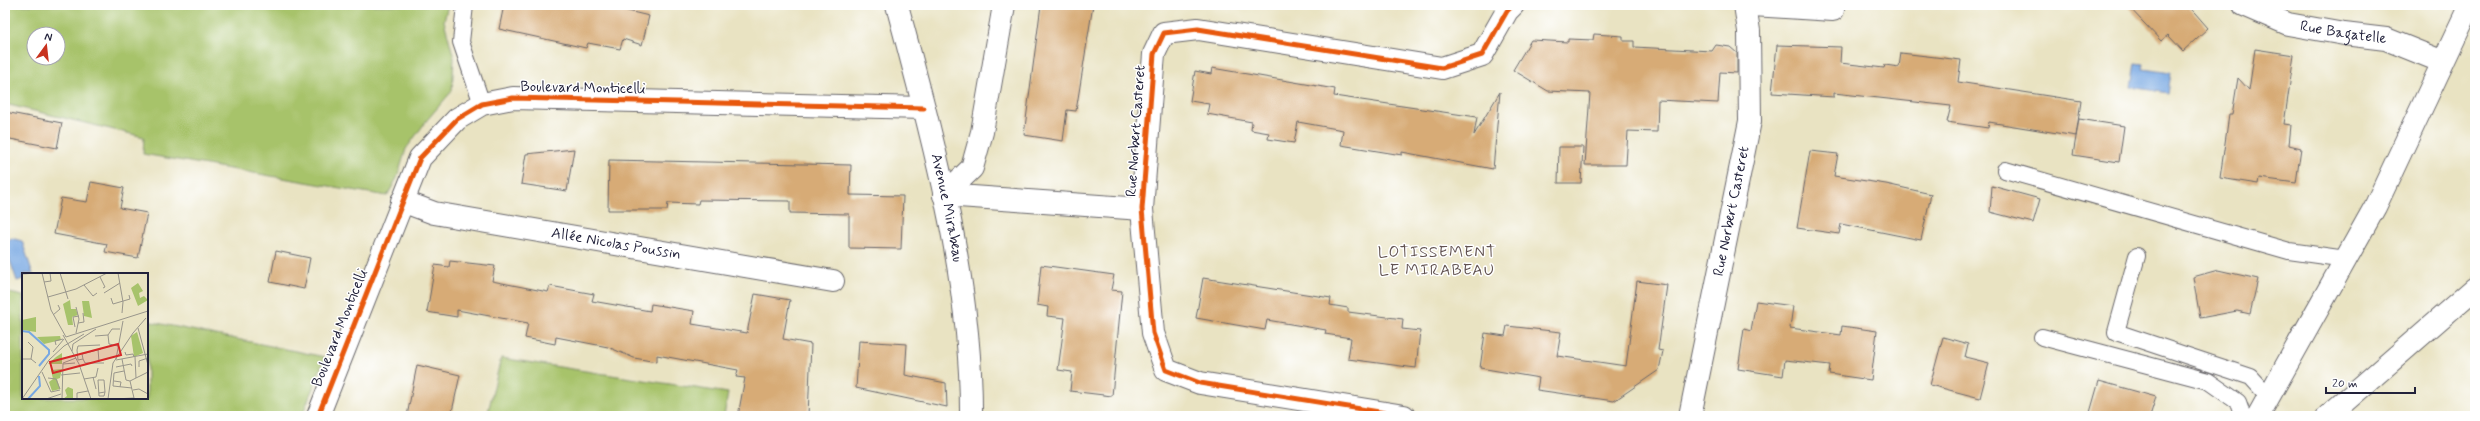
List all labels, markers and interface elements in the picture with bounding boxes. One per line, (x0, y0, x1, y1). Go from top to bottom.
street label: Rue Bagatelle (2298, 16, 2388, 49)
north arrow (26, 26, 66, 66)
text: N (43, 30, 54, 45)
street label: Rue Norbert Casteret (1121, 64, 1151, 198)
street label: Boulevard Monticelli (520, 77, 646, 99)
street label: Rue Norbert Casteret (1709, 144, 1755, 278)
street label: Avenue Mirabeau (926, 152, 967, 264)
street label: Allée Nicolas Poussin (550, 223, 683, 265)
district label: LOTISSEMENT LE MIRABEAU (1378, 242, 1496, 281)
street label: Boulevard Monticelli (307, 266, 373, 390)
inset map (22, 273, 148, 399)
scale bar (2326, 369, 2415, 395)
text: 20 m (2332, 376, 2358, 392)

